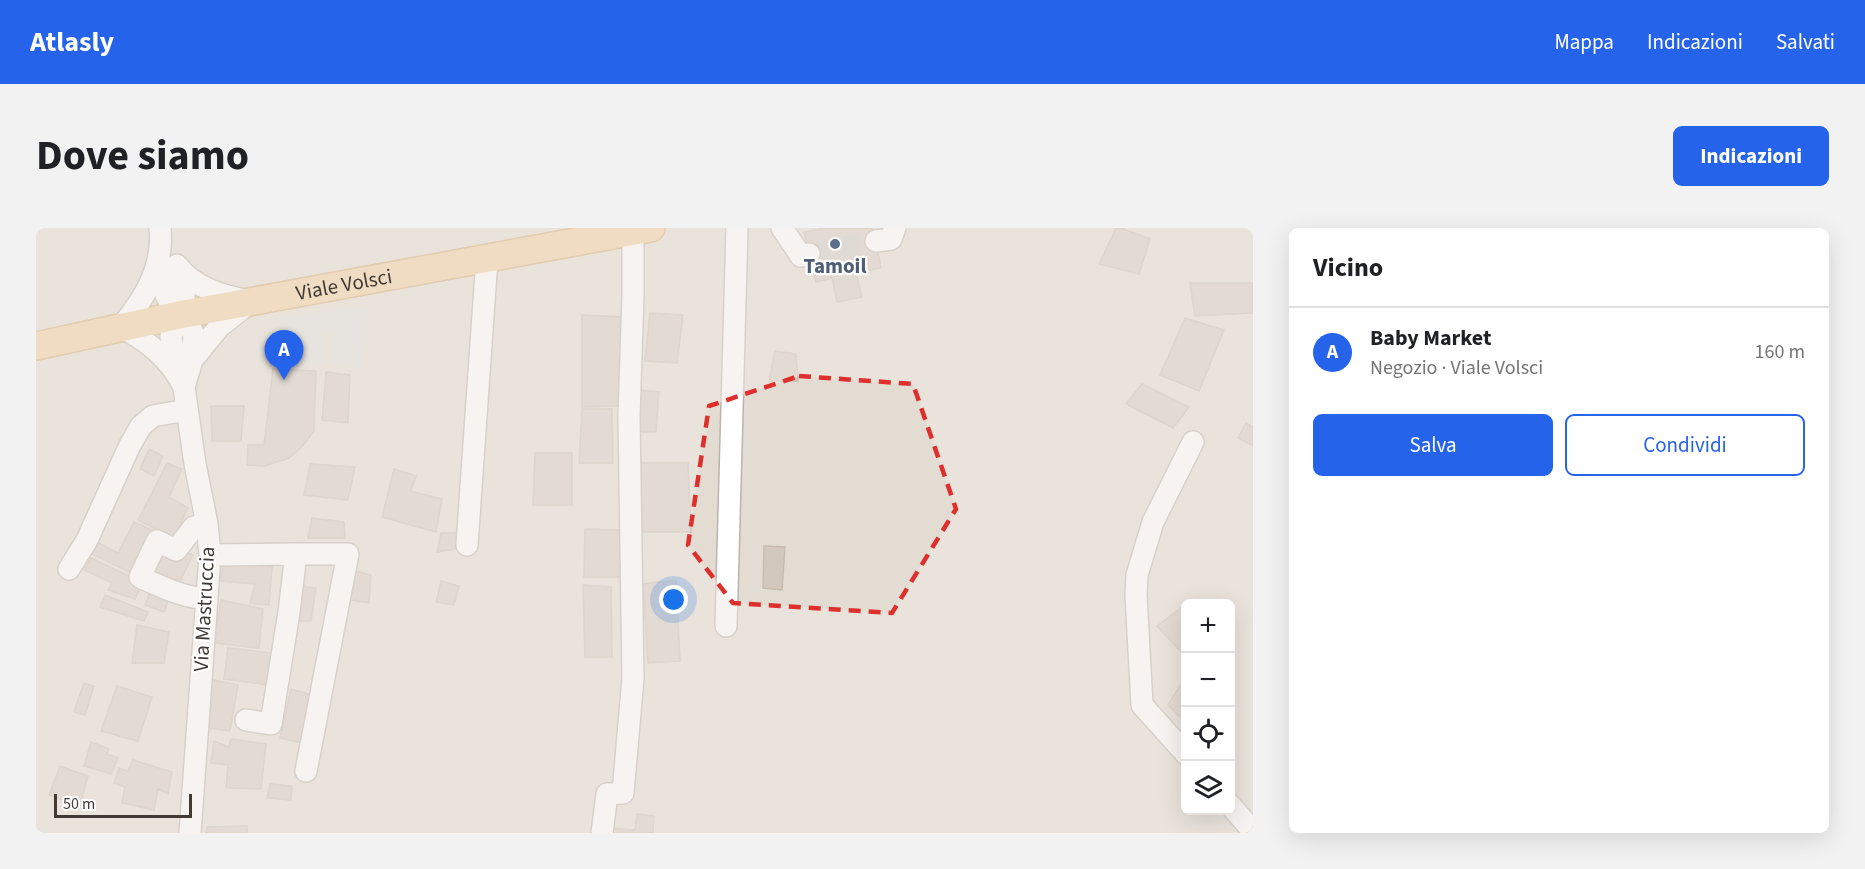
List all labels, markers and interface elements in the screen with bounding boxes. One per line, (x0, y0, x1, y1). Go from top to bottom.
text: Atlasly (30, 22, 114, 62)
text: Mappa (1555, 27, 1614, 57)
text: Indicazioni (1647, 27, 1743, 57)
text: Salvati (1776, 27, 1835, 57)
text: Dove siamo (36, 126, 249, 186)
button: Indicazioni (1673, 126, 1829, 186)
marker: Tamoil (828, 237, 842, 251)
text: Vicino (1313, 249, 1383, 286)
place label: Tamoil (804, 251, 866, 281)
street label: Viale Volsci (293, 261, 395, 308)
text: Baby Market (1370, 322, 1491, 354)
pin: A (264, 330, 304, 380)
text: A (1327, 338, 1338, 366)
text: 160 m (1755, 338, 1805, 366)
text: Negozio · Viale Volsci (1370, 354, 1543, 382)
button: Salva (1313, 414, 1553, 476)
button: Condividi (1565, 414, 1805, 476)
street label: Via Mastruccia (186, 546, 222, 672)
your location (659, 585, 688, 614)
map controls (1181, 599, 1235, 815)
button: + (1181, 599, 1235, 653)
button: − (1181, 653, 1235, 707)
button: locate (1181, 707, 1235, 761)
button: layers (1181, 761, 1235, 815)
scale bar (54, 791, 192, 818)
text: 50 m (63, 793, 95, 815)

